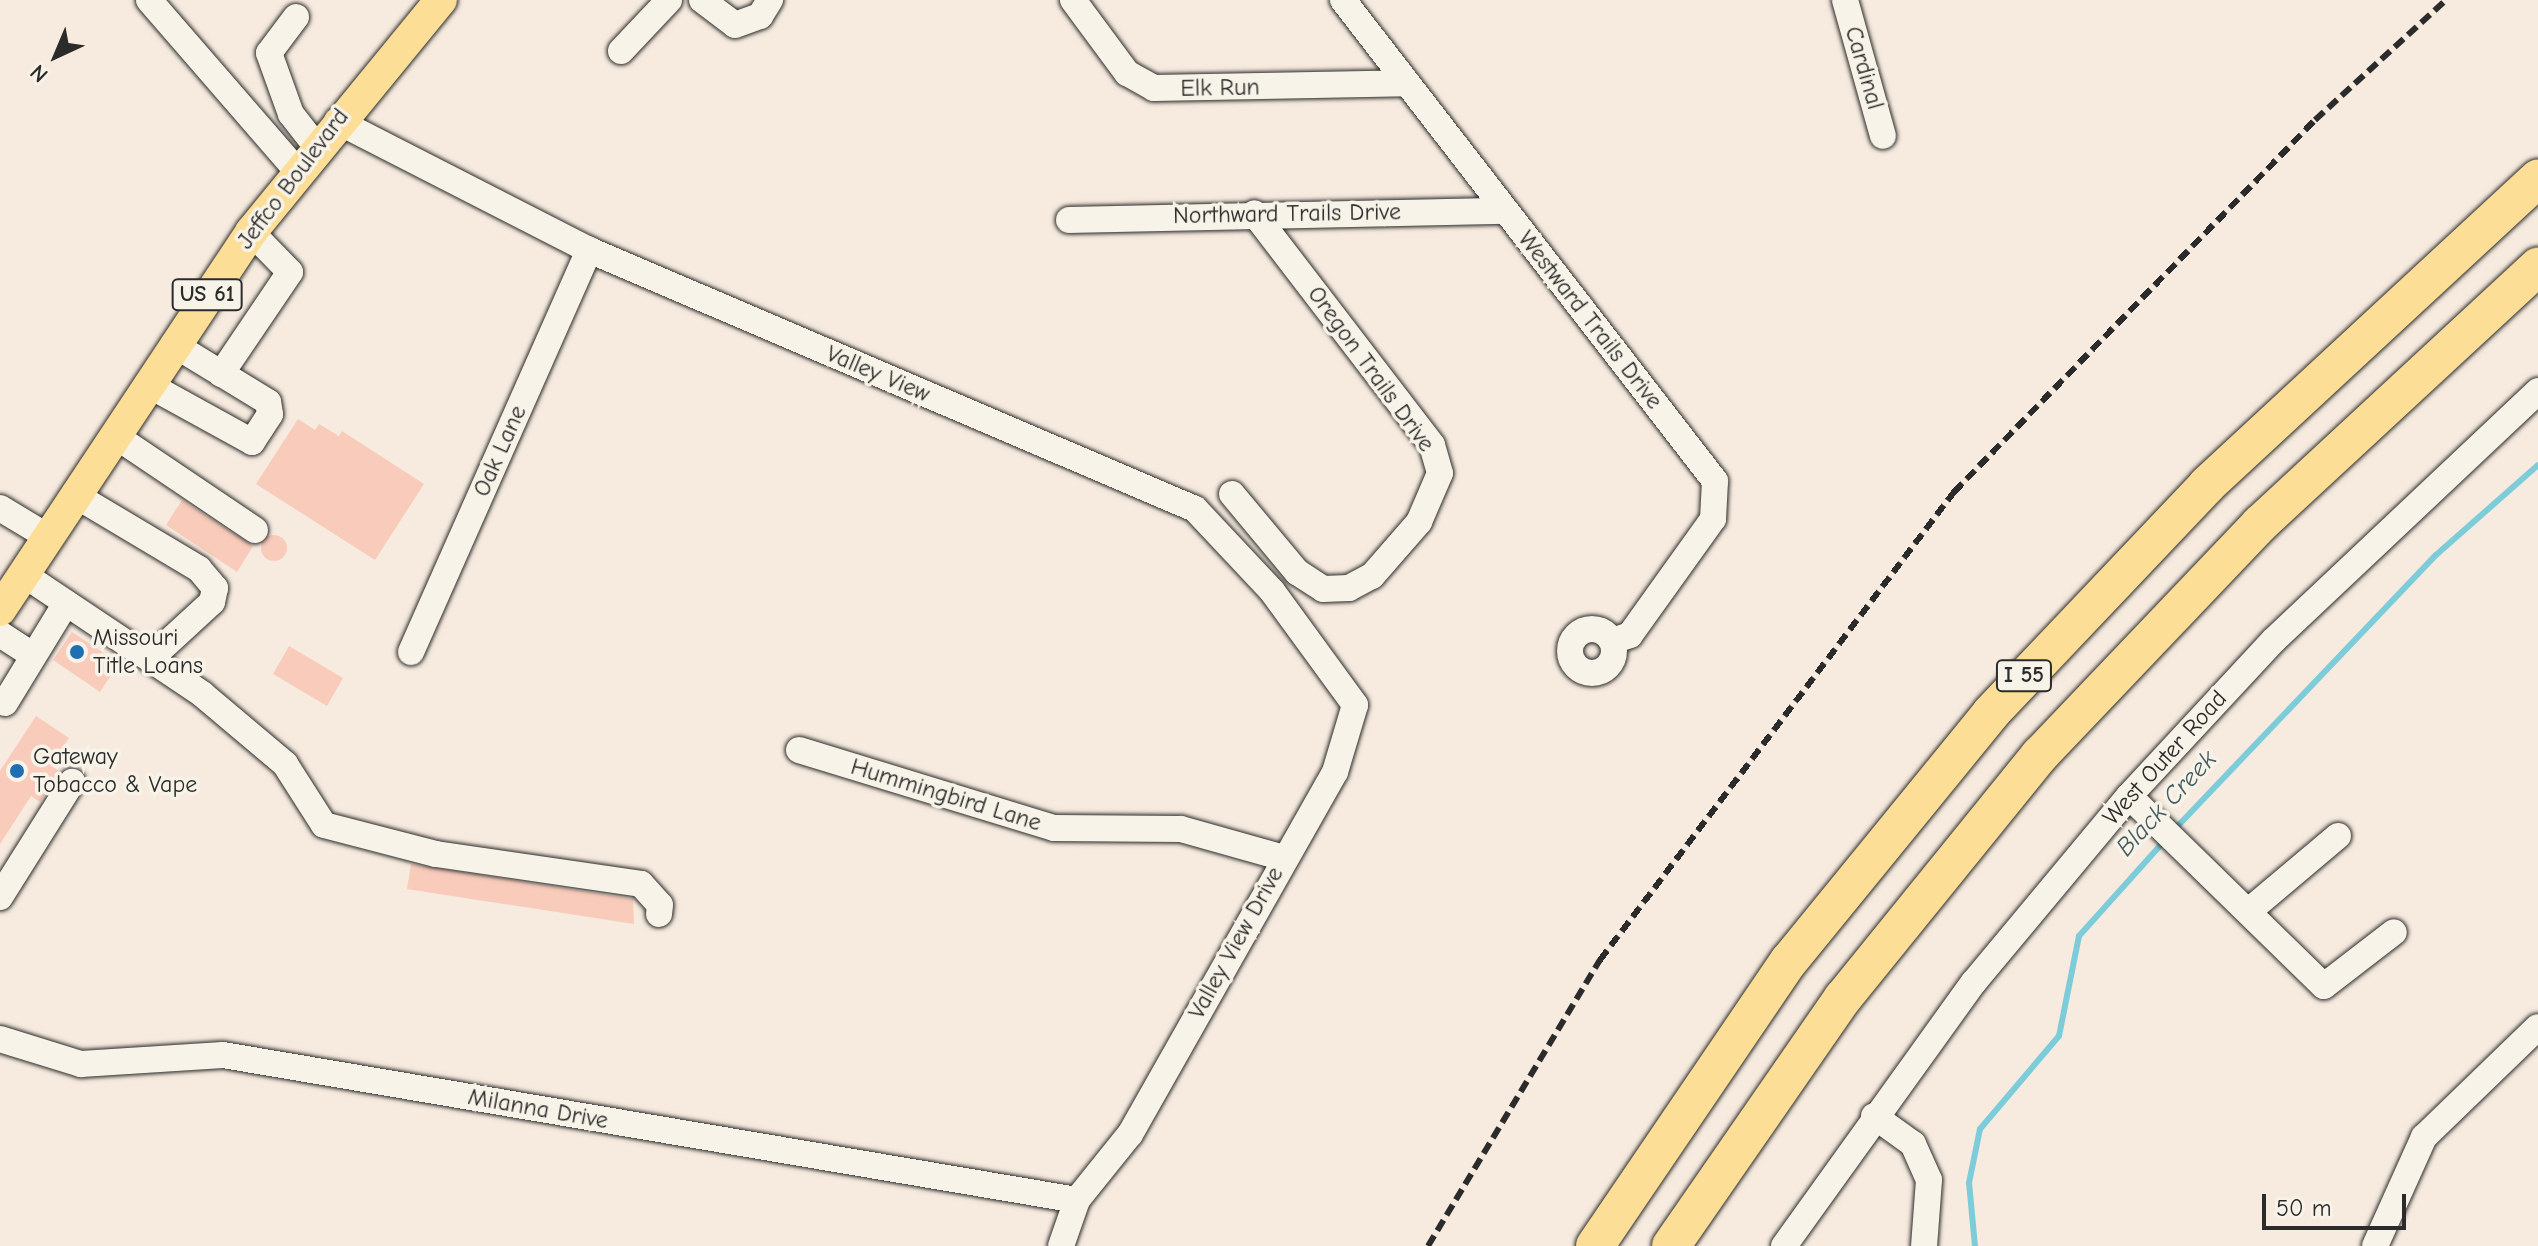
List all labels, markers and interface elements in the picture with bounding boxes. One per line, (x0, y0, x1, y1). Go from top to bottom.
north arrow (16, 16, 96, 96)
street label: Cardinal (1838, 23, 1890, 113)
text: N (25, 59, 54, 88)
street label: Elk Run (1180, 73, 1260, 103)
street label: Jeffco Boulevard (231, 103, 355, 255)
street label: Northward Trails Drive (1173, 198, 1401, 230)
street label: Westward Trails Drive (1511, 225, 1669, 415)
road number: US 61 (171, 277, 243, 313)
street label: Oregon Trails Drive (1301, 281, 1441, 457)
street label: Valley View (822, 339, 934, 409)
street label: Oak Lane (467, 401, 533, 501)
place label: Missouri Title Loans (93, 624, 203, 680)
marker: Missouri Title Loans (68, 643, 86, 661)
road number: I 55 (1994, 658, 2054, 694)
street label: West Outer Road (2097, 685, 2233, 831)
place label: Gateway Tobacco & Vape (33, 743, 197, 799)
water label: Black Creek (2110, 745, 2224, 863)
street label: Hummingbird Lane (847, 752, 1045, 838)
marker: Gateway Tobacco & Vape (8, 762, 26, 780)
street label: Valley View Drive (1182, 862, 1290, 1024)
street label: Milanna Drive (466, 1083, 610, 1135)
scale bar (2266, 1178, 2410, 1228)
text: 50 m (2276, 1194, 2332, 1222)

